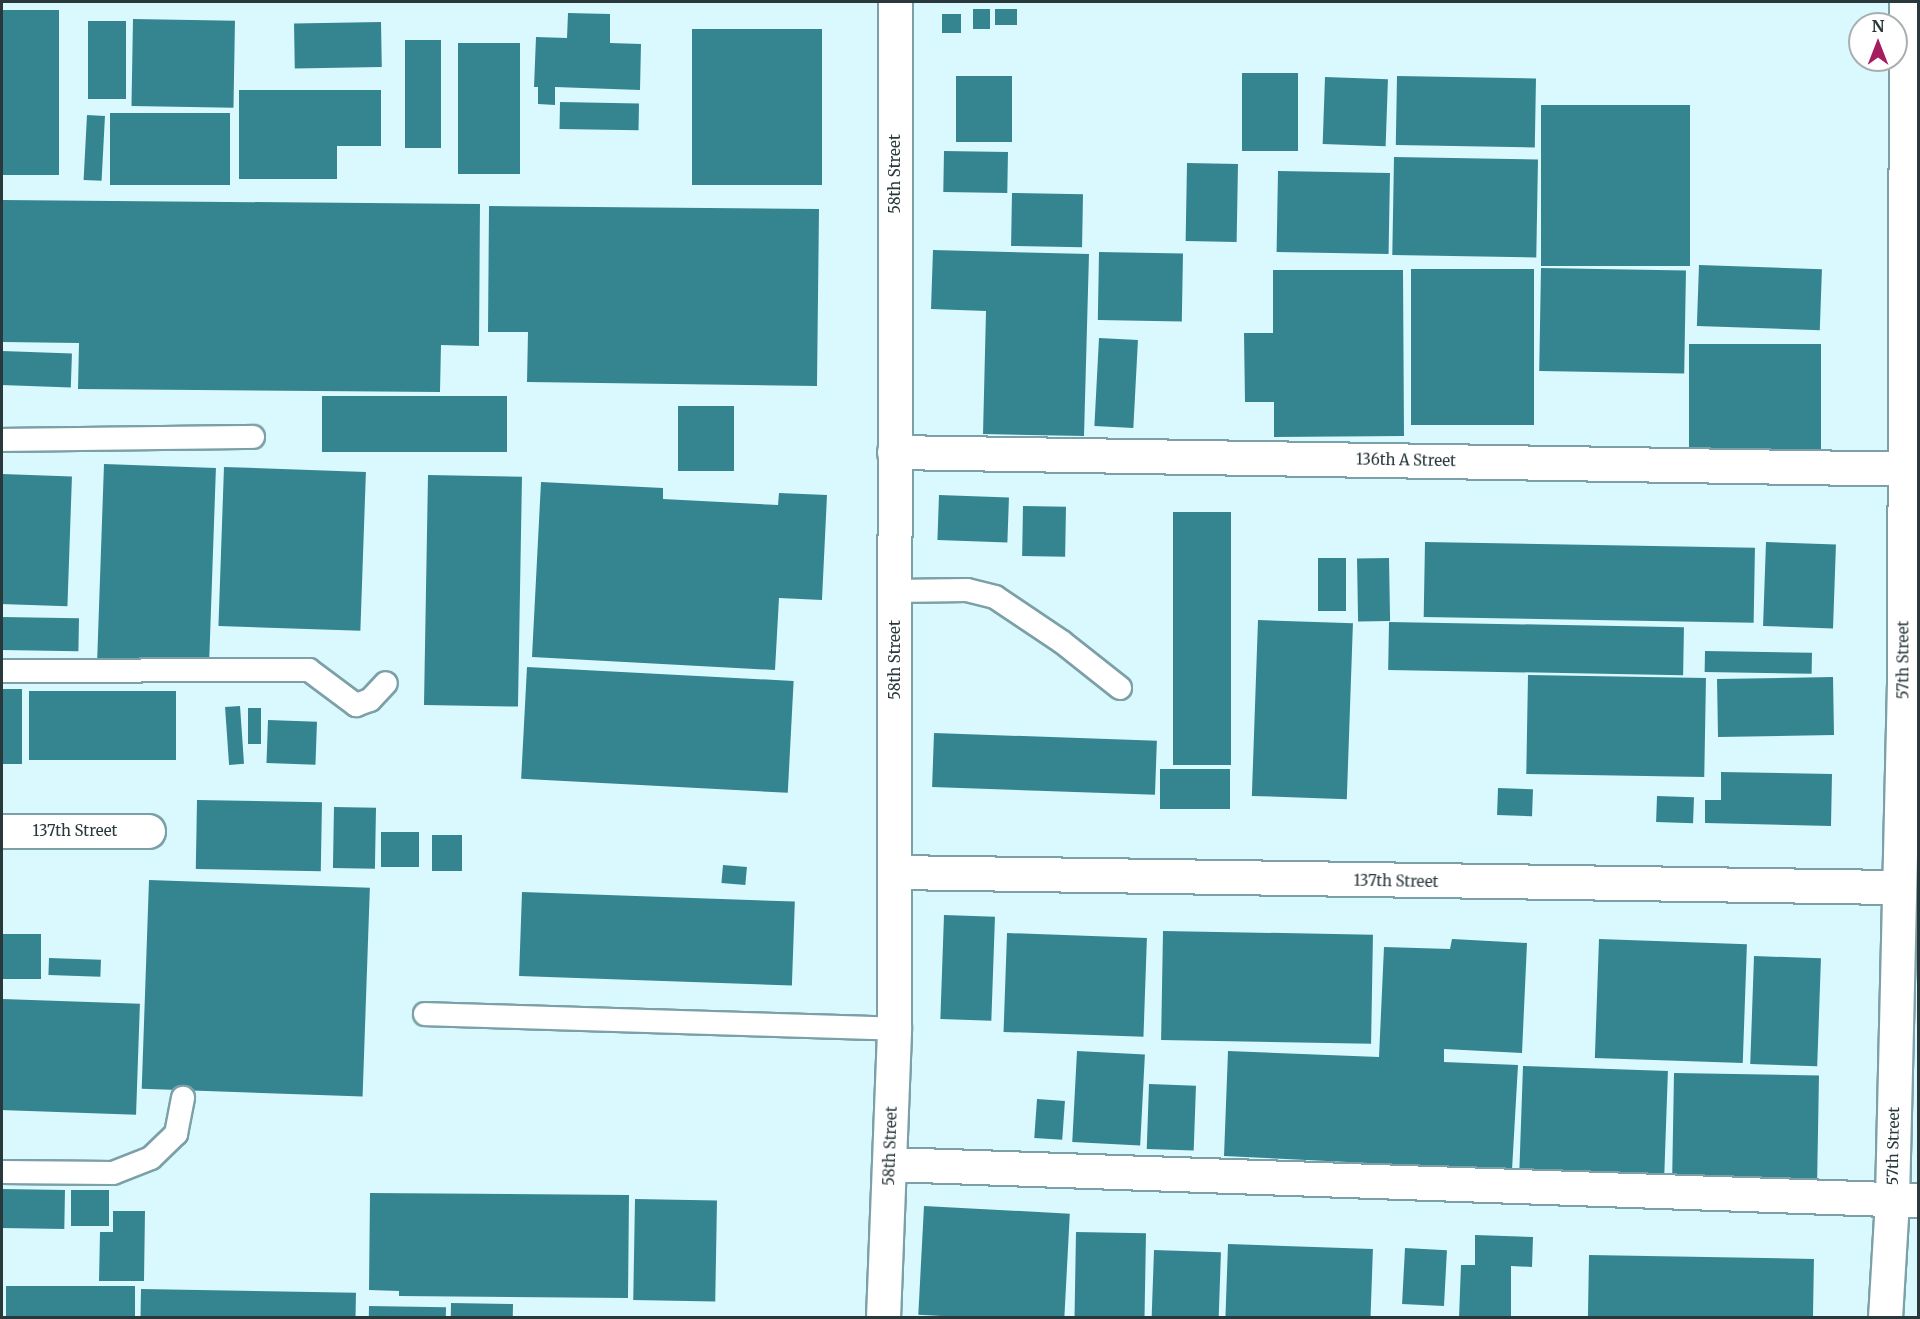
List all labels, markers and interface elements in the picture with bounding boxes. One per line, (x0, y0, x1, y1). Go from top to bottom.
north arrow (1848, 12, 1908, 72)
text: N (1872, 16, 1884, 36)
street label: 58th Street (886, 134, 904, 214)
street label: 136th A Street (1356, 450, 1456, 470)
street label: 58th Street (886, 620, 904, 700)
street label: 57th Street (1894, 621, 1912, 699)
street label: 137th Street (33, 822, 117, 840)
street label: 137th Street (1353, 871, 1439, 891)
street label: 58th Street (880, 1106, 900, 1186)
street label: 57th Street (1883, 1107, 1903, 1185)

